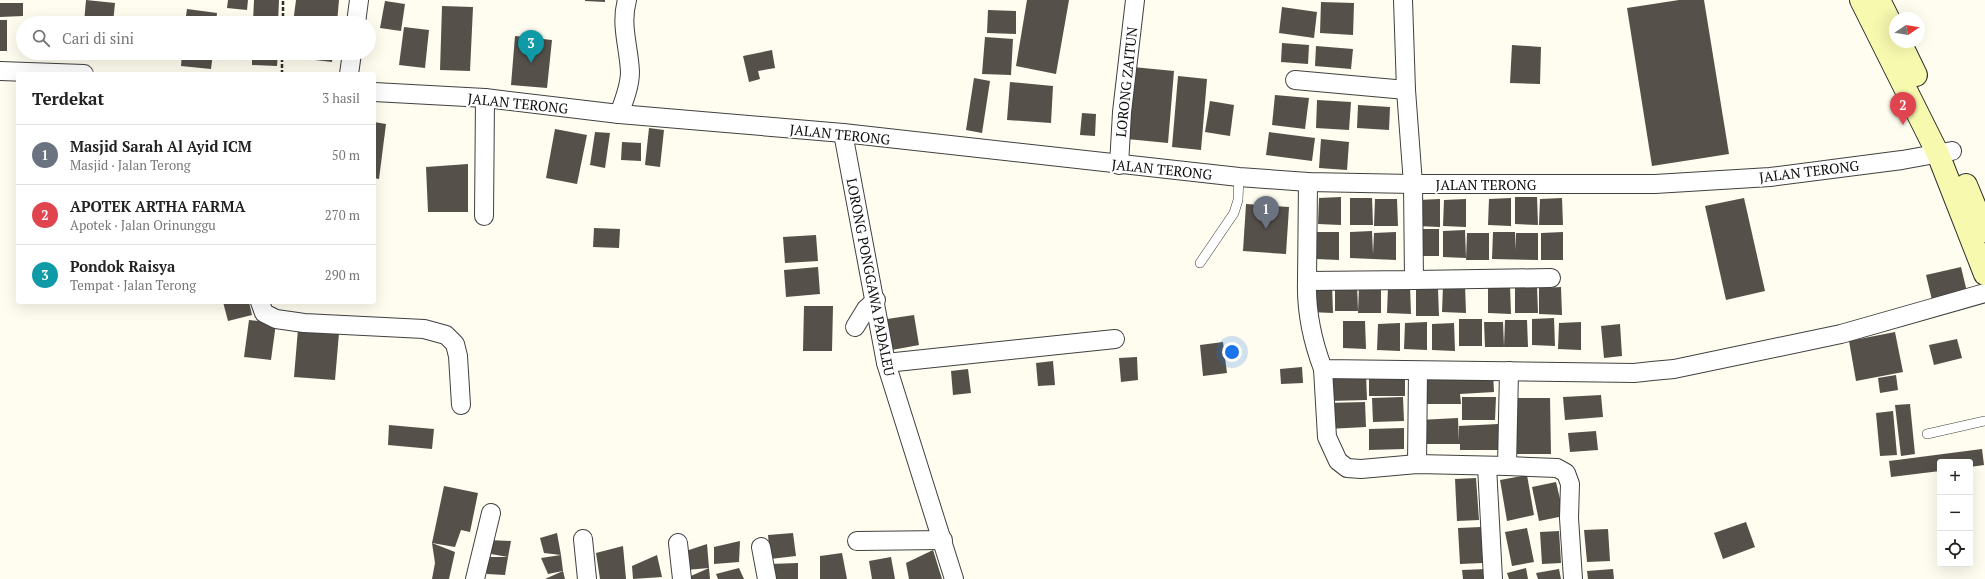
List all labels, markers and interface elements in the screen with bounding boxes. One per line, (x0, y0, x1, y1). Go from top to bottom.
north arrow (1889, 12, 1925, 48)
search box (16, 16, 376, 60)
street label: LORONG ZAITUN (1111, 26, 1141, 138)
icon: search (30, 27, 52, 49)
text: Cari di sini (62, 28, 134, 48)
pin: 3 (518, 30, 544, 63)
text: Terdekat (32, 87, 104, 110)
street label: JALAN TERONG (467, 88, 569, 118)
text: 3 hasil (322, 89, 360, 107)
pin: 2 (1890, 92, 1916, 125)
street label: JALAN TERONG (789, 119, 891, 149)
text: Masjid Sarah Al Ayid ICM (70, 136, 252, 156)
text: 1 (41, 146, 49, 164)
text: 50 m (332, 146, 360, 164)
street label: JALAN TERONG (1111, 154, 1213, 184)
street label: JALAN TERONG (1758, 155, 1861, 187)
text: Masjid · Jalan Terong (70, 156, 191, 174)
street label: JALAN TERONG (1436, 175, 1537, 194)
street label: LORONG PONGGAWA PADALEU (842, 176, 900, 378)
text: APOTEK ARTHA FARMA (70, 196, 245, 216)
pin: 1 (1253, 196, 1279, 229)
text: 2 (41, 206, 49, 224)
text: 270 m (325, 206, 360, 224)
text: Apotek · Jalan Orinunggu (70, 216, 216, 234)
text: Pondok Raisya (70, 256, 175, 276)
text: 3 (41, 266, 49, 284)
text: 290 m (325, 266, 360, 284)
text: Tempat · Jalan Terong (70, 276, 196, 294)
your location (1222, 342, 1242, 362)
map controls (1937, 459, 1973, 567)
button: + (1937, 459, 1973, 495)
button: − (1937, 495, 1973, 531)
button: locate (1937, 531, 1973, 567)

